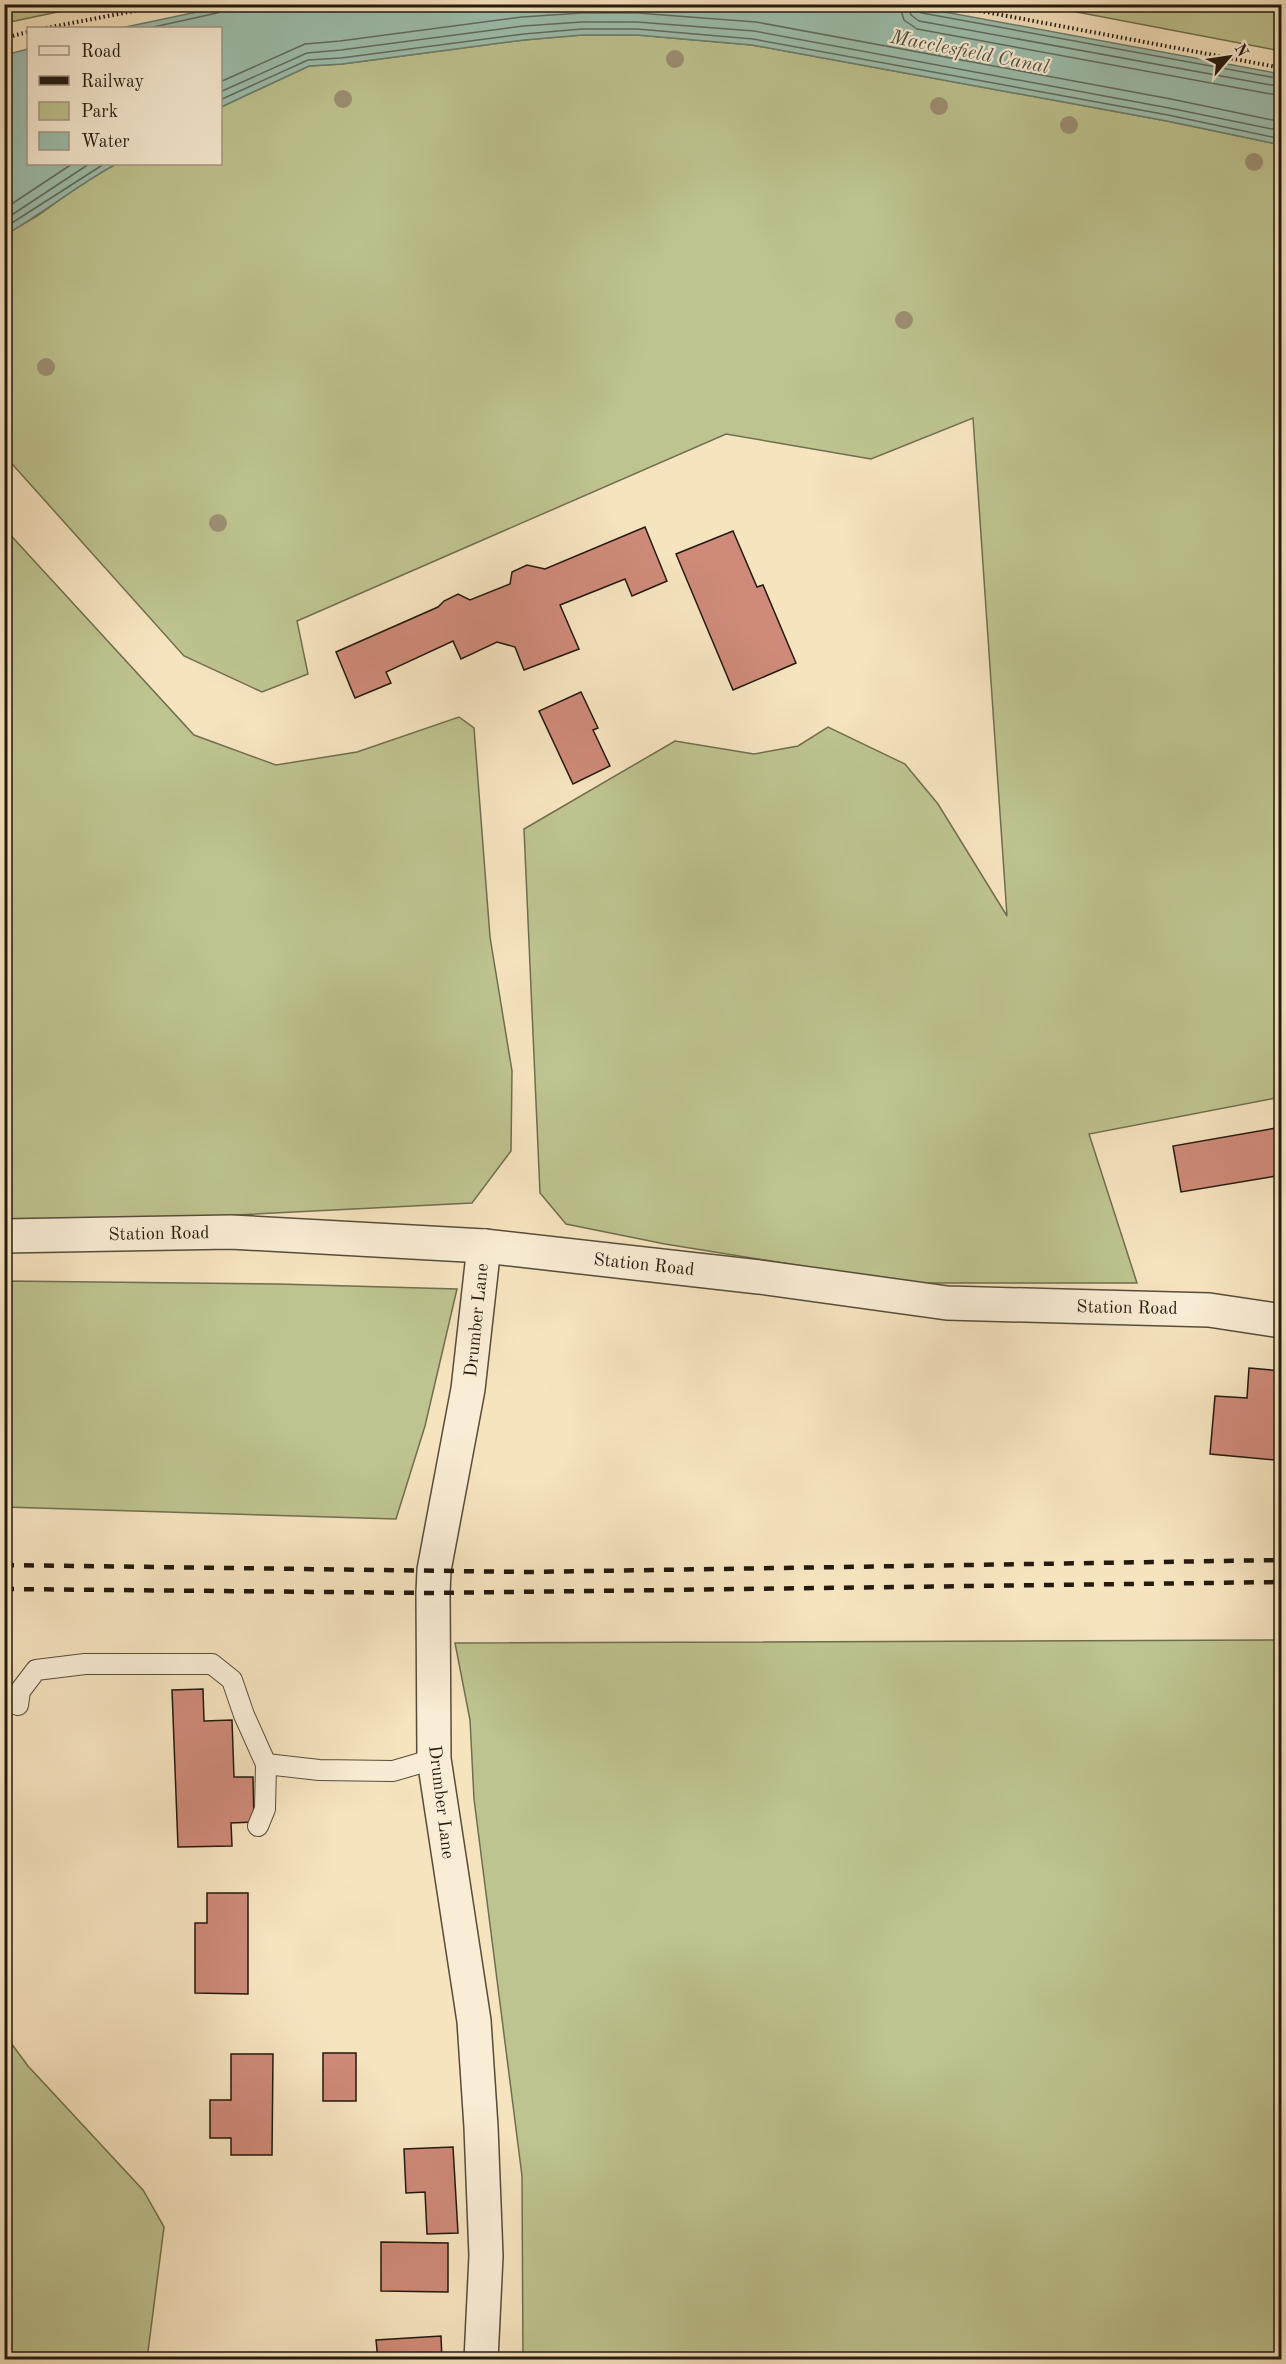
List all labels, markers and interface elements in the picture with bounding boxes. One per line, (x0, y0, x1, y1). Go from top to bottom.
legend (27, 27, 222, 165)
north arrow (1199, 27, 1259, 87)
water label: Macclesfield Canal (888, 28, 1051, 78)
text: N (1230, 41, 1251, 61)
text: Road (81, 43, 121, 61)
text: Railway (81, 73, 144, 91)
text: Park (81, 103, 118, 121)
text: Water (81, 133, 130, 151)
street label: Station Road (108, 1224, 210, 1244)
street label: Station Road (593, 1251, 695, 1279)
street label: Drumber Lane (462, 1262, 492, 1378)
street label: Station Road (1076, 1298, 1178, 1318)
street label: Drumber Lane (425, 1744, 457, 1860)

